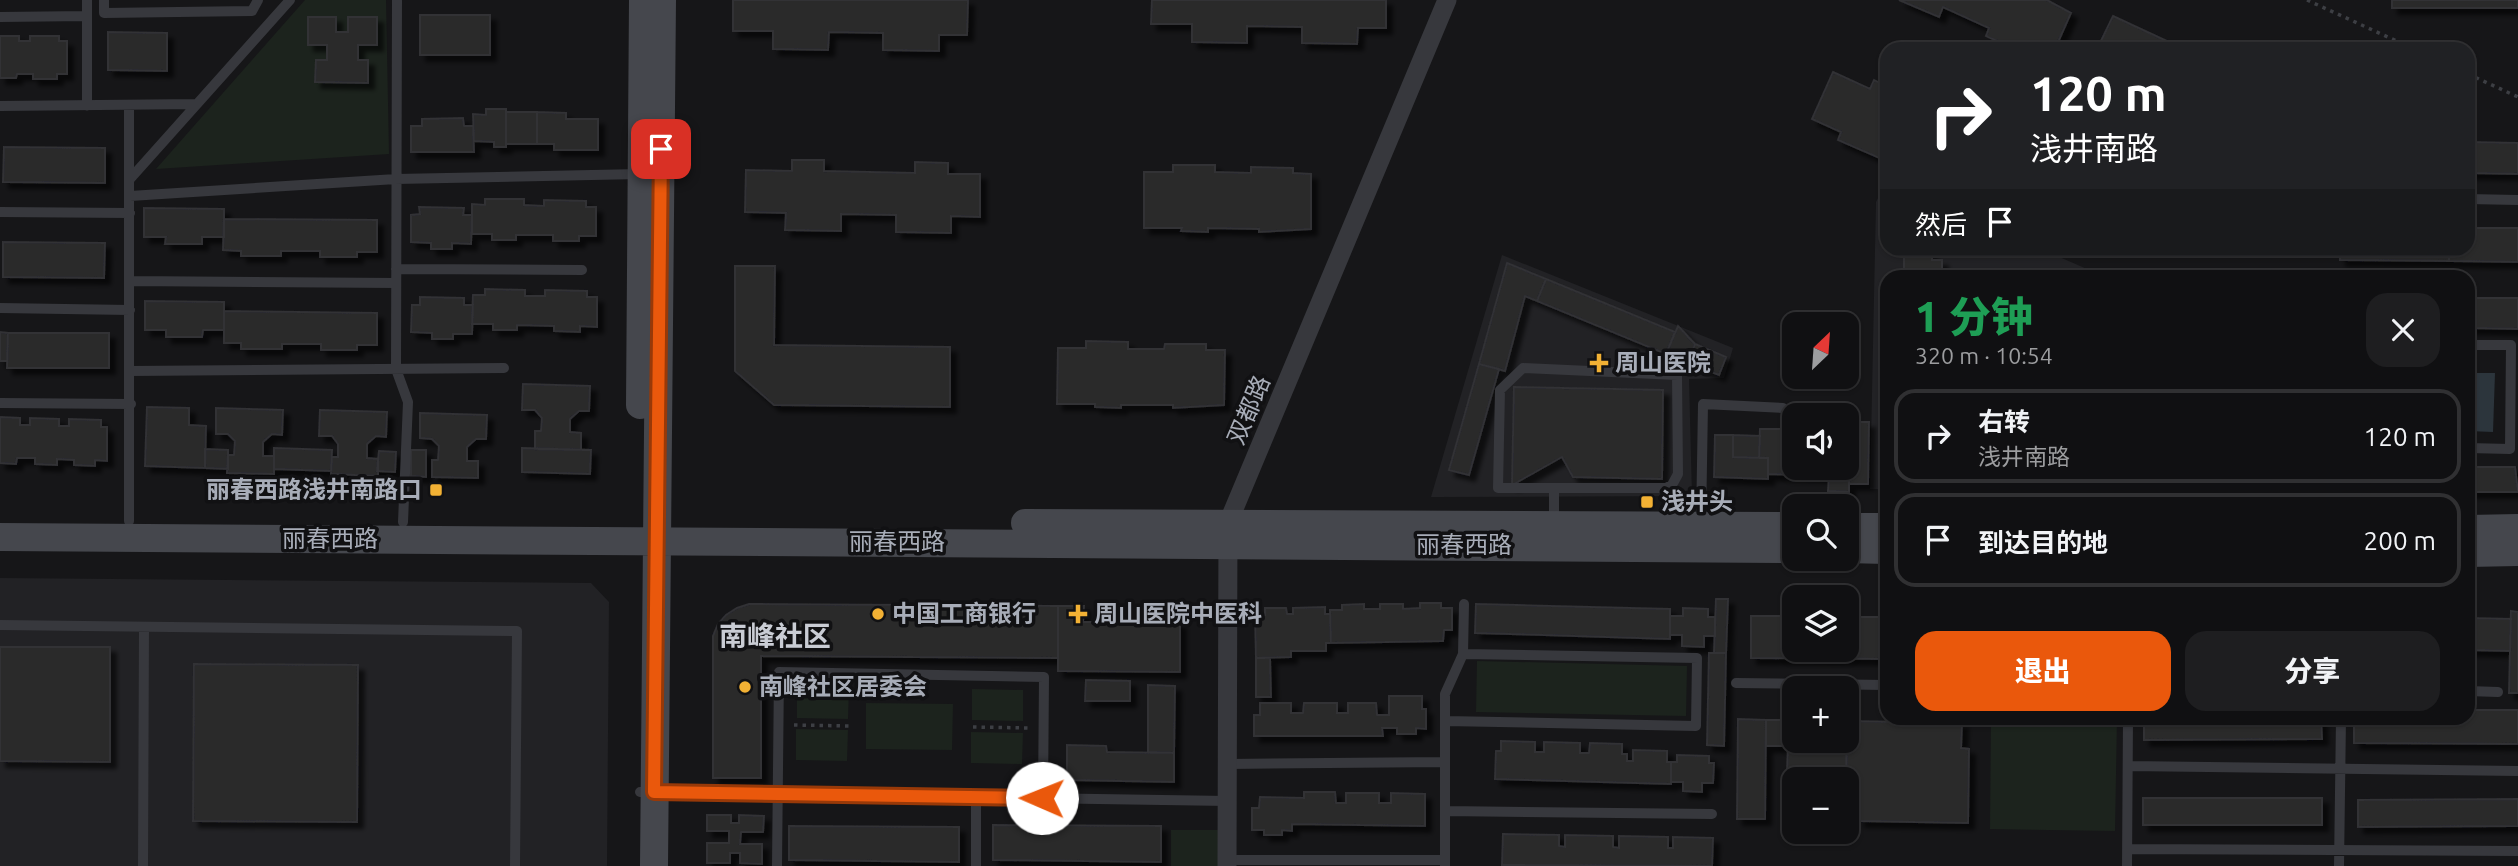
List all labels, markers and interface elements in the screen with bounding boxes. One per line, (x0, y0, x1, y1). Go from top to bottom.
text: 120 m (2030, 65, 2167, 120)
icon: right (1915, 70, 2006, 161)
pin (631, 119, 691, 179)
icon: arrive (642, 130, 680, 168)
text: 浅井南路 (2030, 130, 2158, 166)
icon: arrive (1981, 203, 2019, 241)
text: 然后 (1915, 210, 1967, 239)
text: 1 分钟 (1915, 293, 2033, 340)
button: close (2366, 293, 2440, 367)
north arrow (1782, 312, 1858, 388)
map controls (1782, 312, 1859, 844)
text: 320 m · 10:54 (1915, 343, 2053, 368)
place label: 周山医院 (1615, 349, 1711, 376)
marker: 周山医院 (1589, 353, 1609, 373)
street label: 双都路 (1222, 371, 1275, 448)
button: sound (1782, 403, 1859, 480)
text: 右转 (1978, 407, 2030, 436)
icon: right (1919, 417, 1957, 455)
text: 120 m (2364, 422, 2436, 451)
text: 浅井南路 (1978, 444, 2070, 469)
place label: 丽春西路浅井南路口 (206, 476, 422, 503)
marker: 丽春西路浅井南路口 (428, 482, 444, 498)
place label: 浅井头 (1661, 488, 1733, 515)
marker: 浅井头 (1639, 494, 1655, 510)
button: search (1782, 494, 1859, 571)
icon: arrive (1919, 521, 1957, 559)
street label: 丽春西路 (282, 525, 378, 552)
text: 200 m (2364, 526, 2436, 555)
street label: 丽春西路 (849, 528, 945, 555)
text: 到达目的地 (1978, 528, 2108, 557)
street label: 丽春西路 (1416, 531, 1512, 558)
button: layers (1782, 585, 1859, 662)
place label: 中国工商银行 (892, 600, 1036, 627)
place label: 周山医院中医科 (1094, 600, 1262, 627)
marker: 周山医院中医科 (1068, 604, 1088, 624)
marker: 中国工商银行 (870, 606, 886, 622)
district label: 南峰社区 (719, 620, 831, 651)
button: 退出 (1915, 631, 2171, 711)
button: 分享 (2185, 631, 2440, 711)
place label: 南峰社区居委会 (759, 673, 927, 700)
button: + (1782, 676, 1859, 753)
marker: 南峰社区居委会 (737, 679, 753, 695)
position arrow (1005, 761, 1079, 835)
button: − (1782, 767, 1859, 844)

